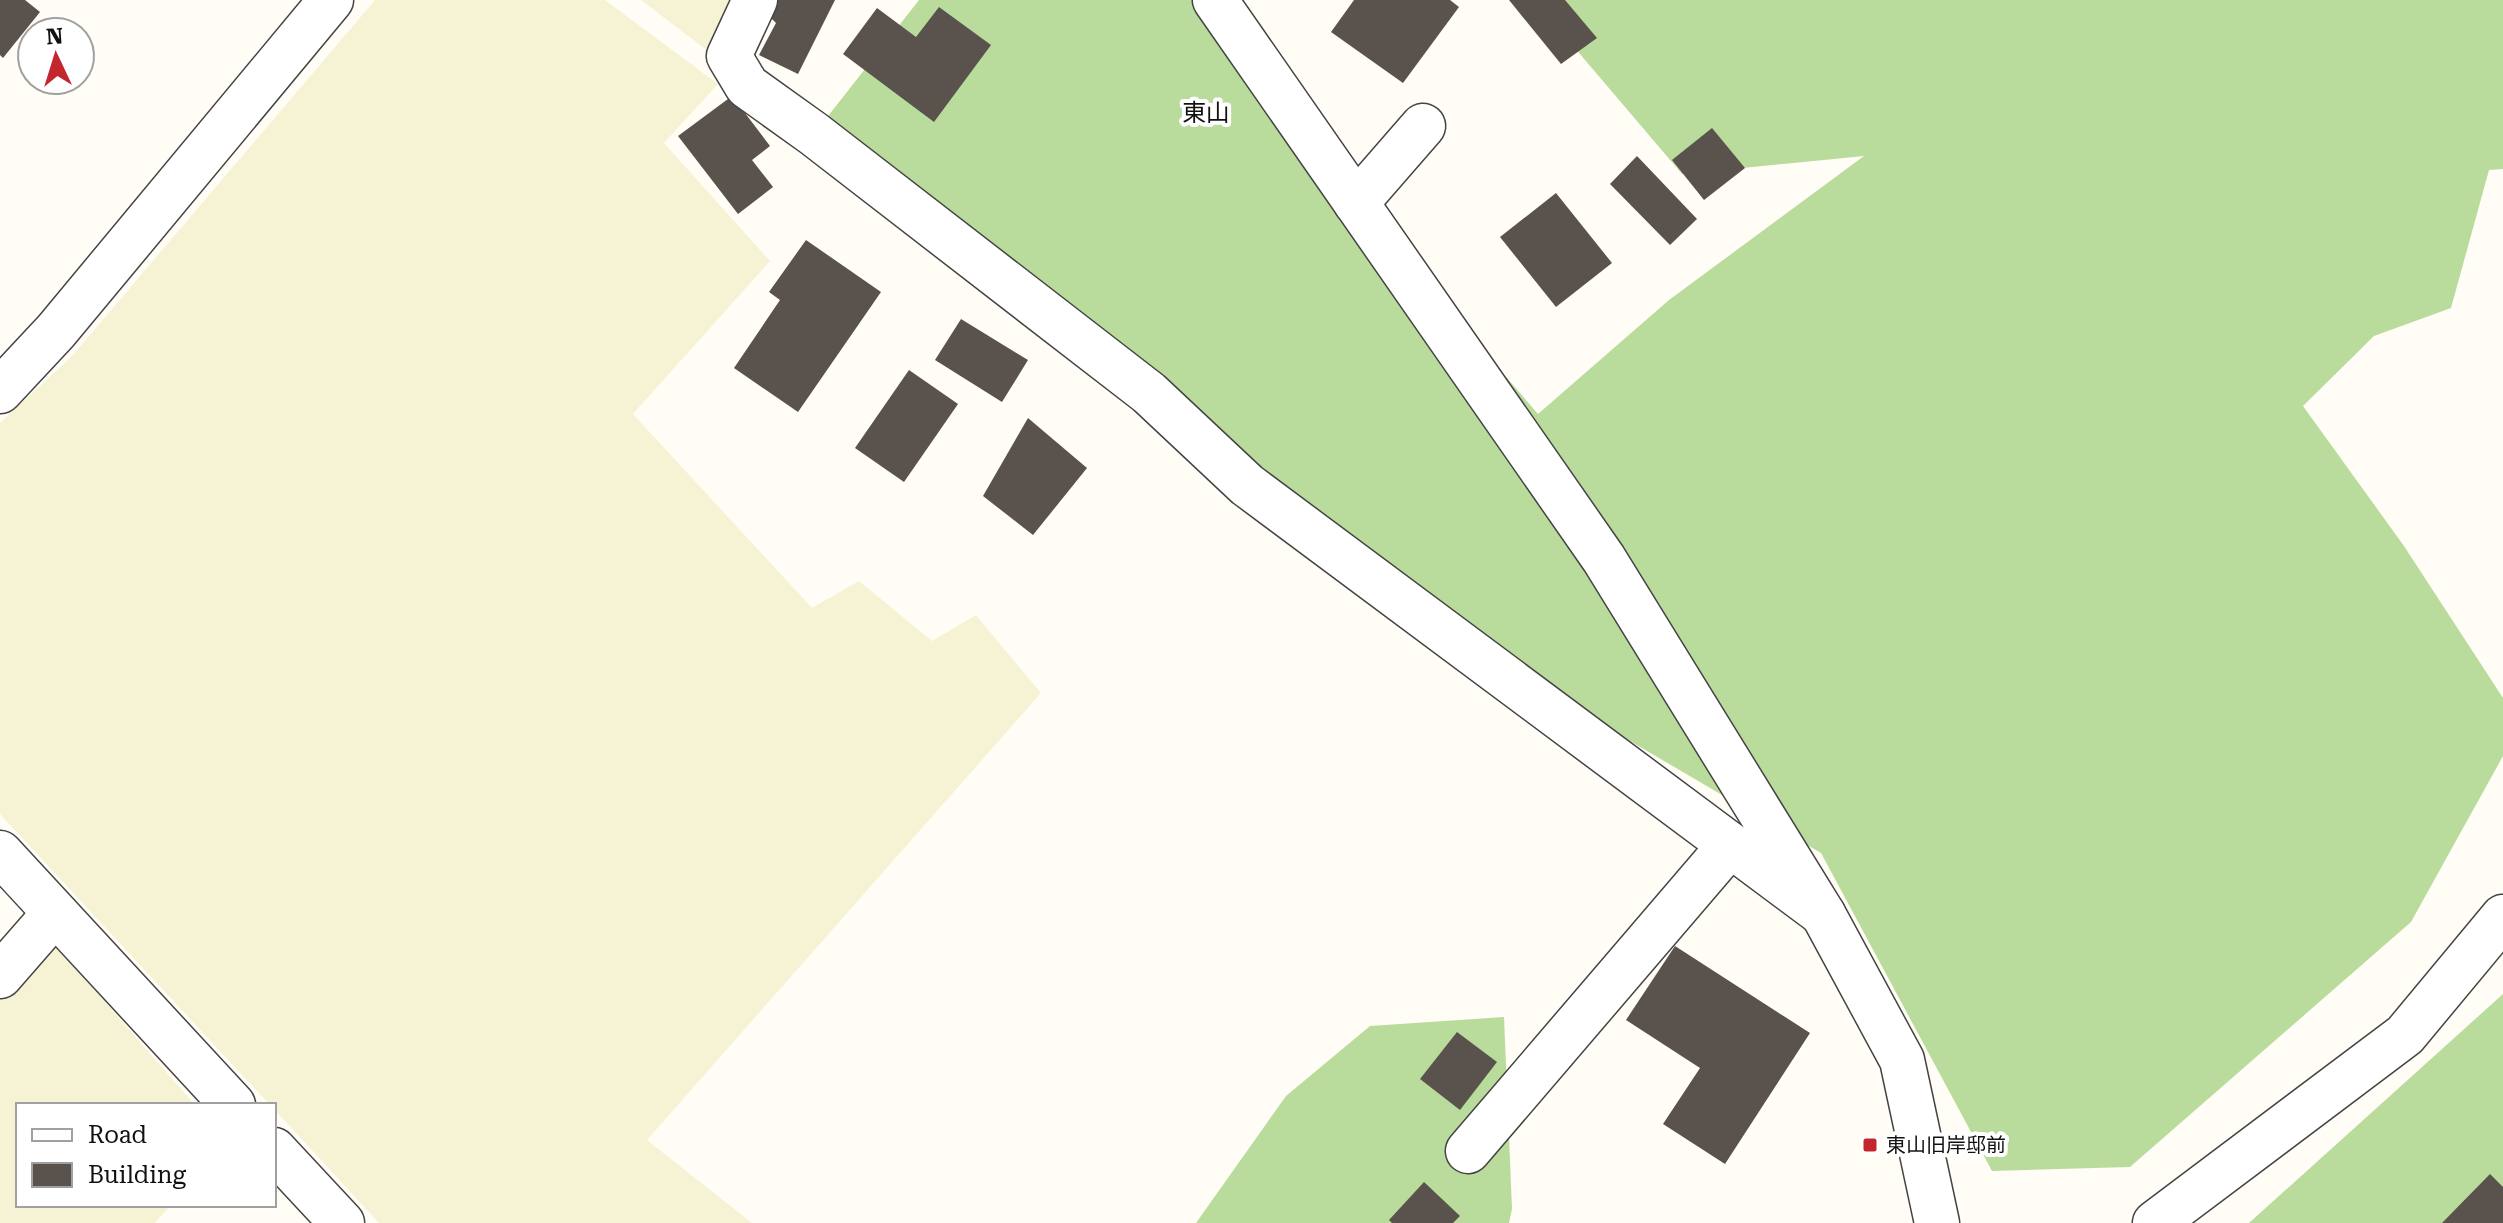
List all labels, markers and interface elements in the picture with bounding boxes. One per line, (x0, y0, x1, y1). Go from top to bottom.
north arrow (16, 16, 96, 96)
text: N (45, 23, 64, 50)
district label: 東山 (1182, 99, 1230, 127)
legend (16, 1103, 276, 1207)
text: Road (88, 1121, 147, 1149)
place label: 東山旧岸邸前 (1886, 1133, 2006, 1157)
marker: 東山旧岸邸前 (1861, 1136, 1879, 1154)
text: Building (88, 1161, 186, 1189)

